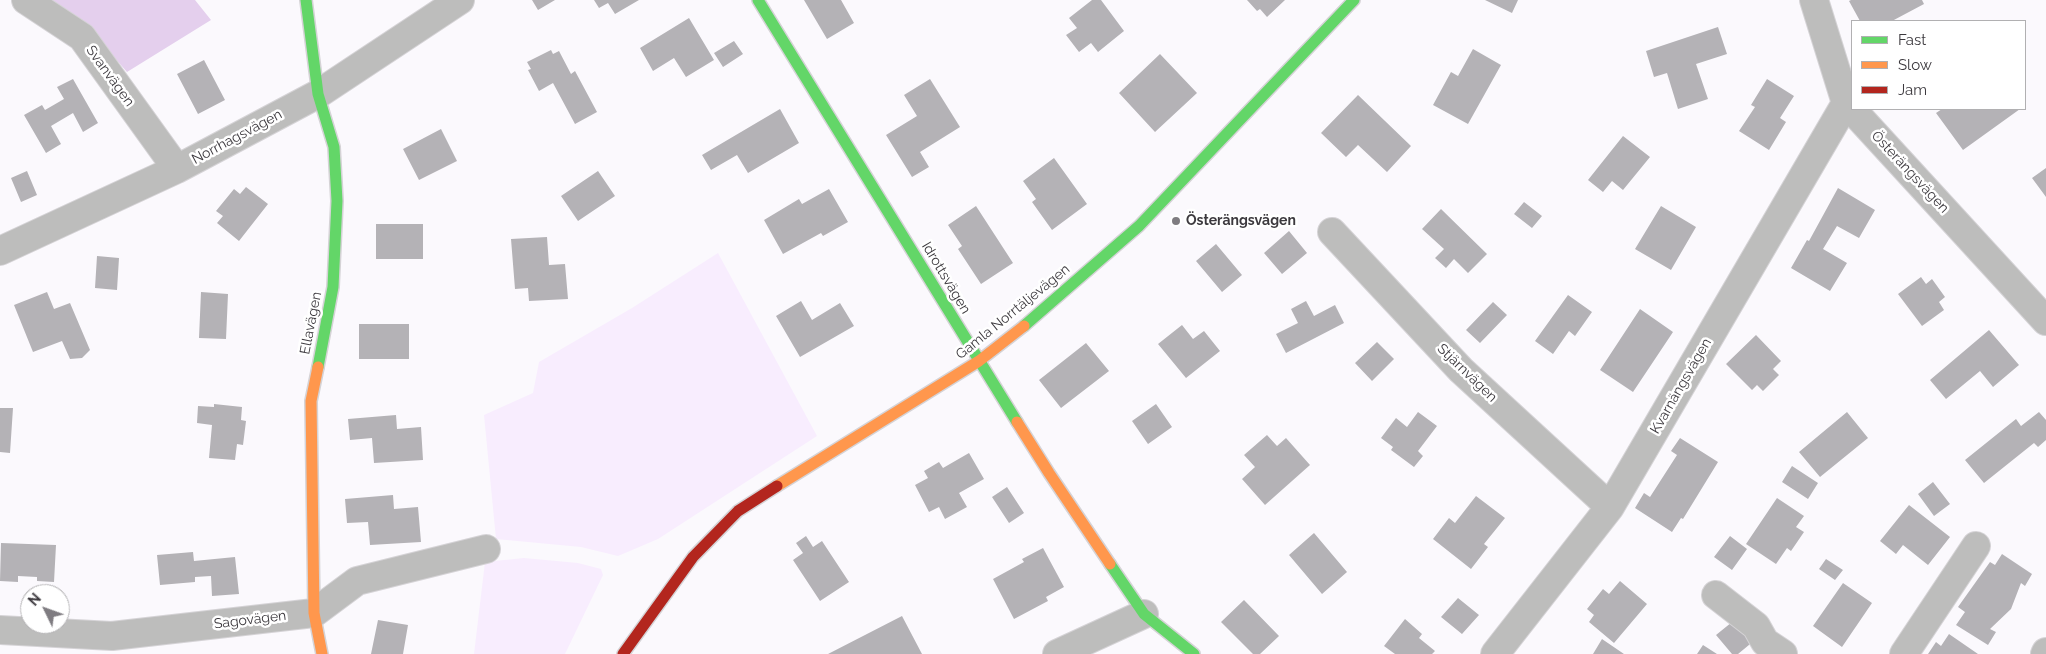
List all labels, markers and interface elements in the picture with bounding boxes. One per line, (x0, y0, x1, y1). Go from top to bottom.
legend (1851, 20, 2026, 110)
text: Fast (1898, 31, 1926, 49)
street label: Svanvägen (82, 42, 138, 110)
text: Slow (1898, 56, 1932, 74)
text: Jam (1898, 81, 1927, 99)
street label: Norrhagsvägen (189, 106, 285, 168)
street label: Österängsvägen (1868, 128, 1952, 216)
place label: Österängsvägen (1186, 213, 1296, 229)
marker: Österängsvägen (1170, 215, 1182, 227)
street label: Idrottsvägen (918, 239, 974, 317)
street label: Gamla Norrtäljevägen (953, 261, 1073, 363)
street label: Ellavägen (297, 290, 325, 356)
street label: Kvarnängsvägen (1647, 335, 1715, 437)
street label: Stjärnvägen (1434, 340, 1500, 406)
north arrow (20, 584, 70, 634)
text: N (25, 590, 44, 609)
street label: Sagovägen (213, 607, 287, 633)

